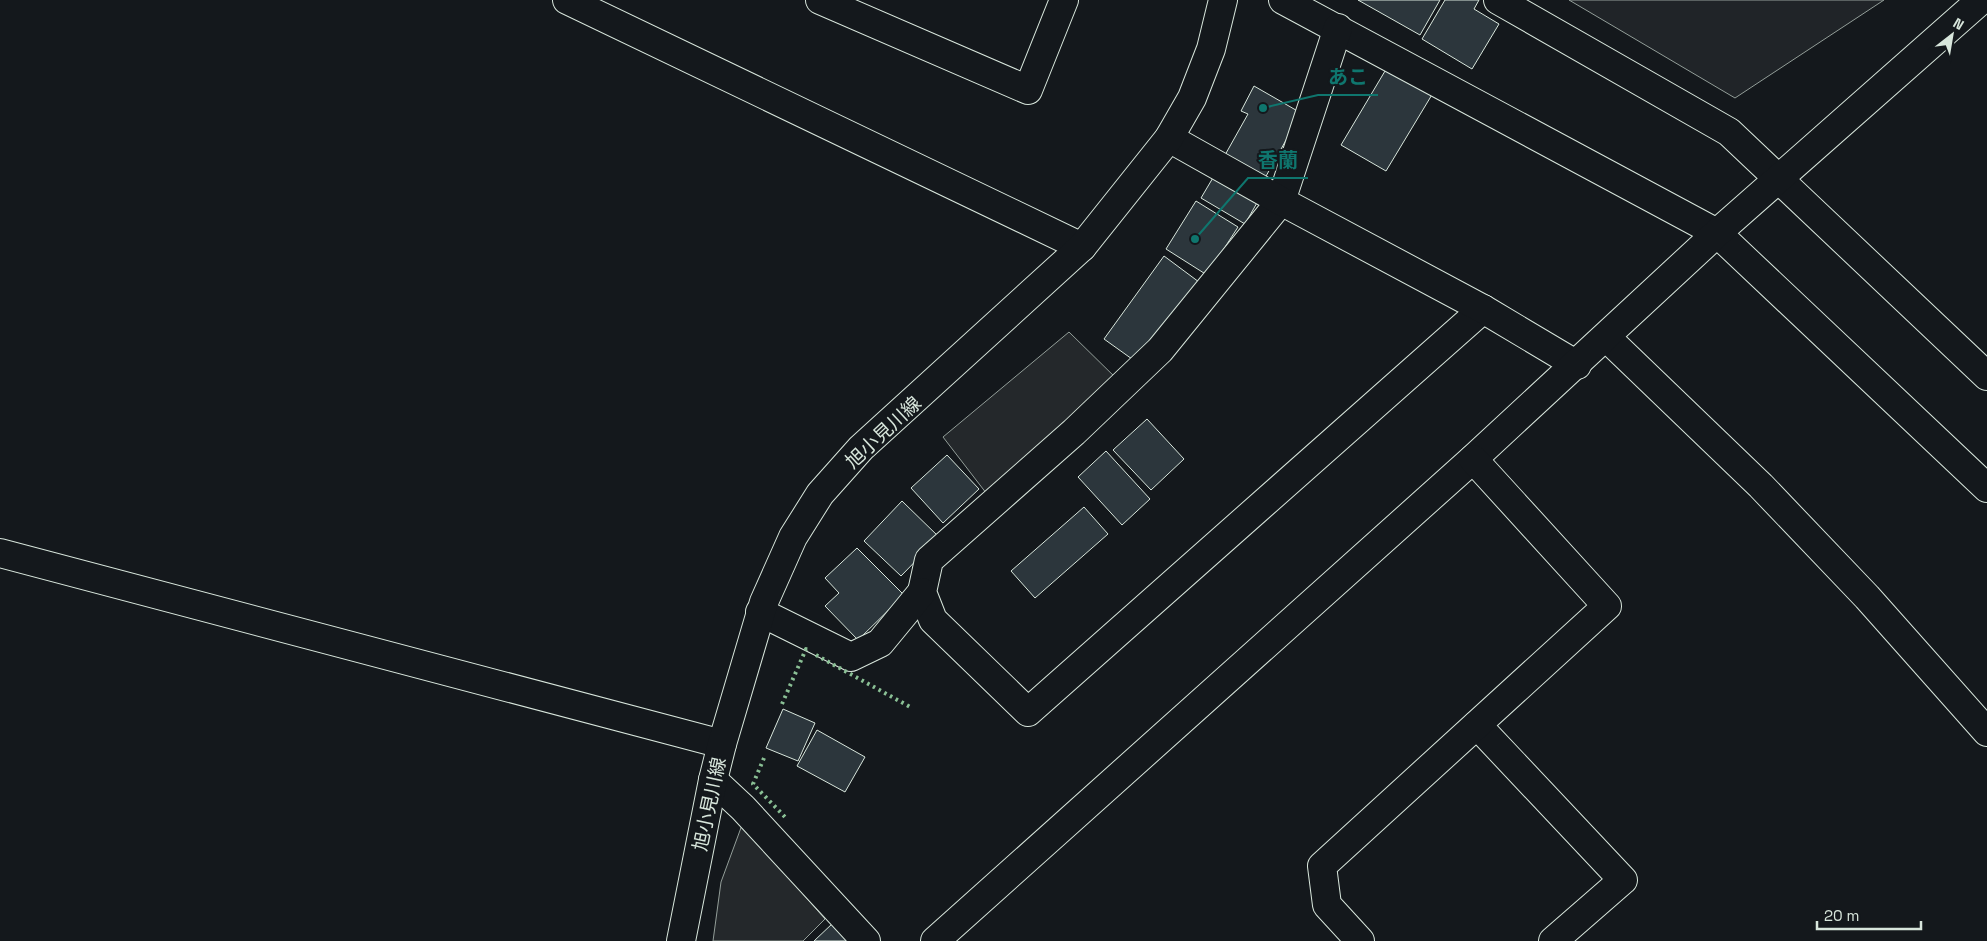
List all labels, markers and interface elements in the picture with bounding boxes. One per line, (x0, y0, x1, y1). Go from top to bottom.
north arrow (1927, 10, 1977, 60)
text: N (1950, 14, 1967, 34)
callout: あこ (1318, 60, 1378, 95)
text: あこ (1328, 64, 1368, 90)
callout: 香蘭 (1248, 143, 1308, 178)
text: 香蘭 (1258, 147, 1298, 173)
street label: 旭小見川線 (840, 391, 927, 474)
street label: 旭小見川線 (687, 755, 732, 853)
scale bar (1817, 898, 1921, 930)
text: 20 m (1824, 906, 1859, 925)

